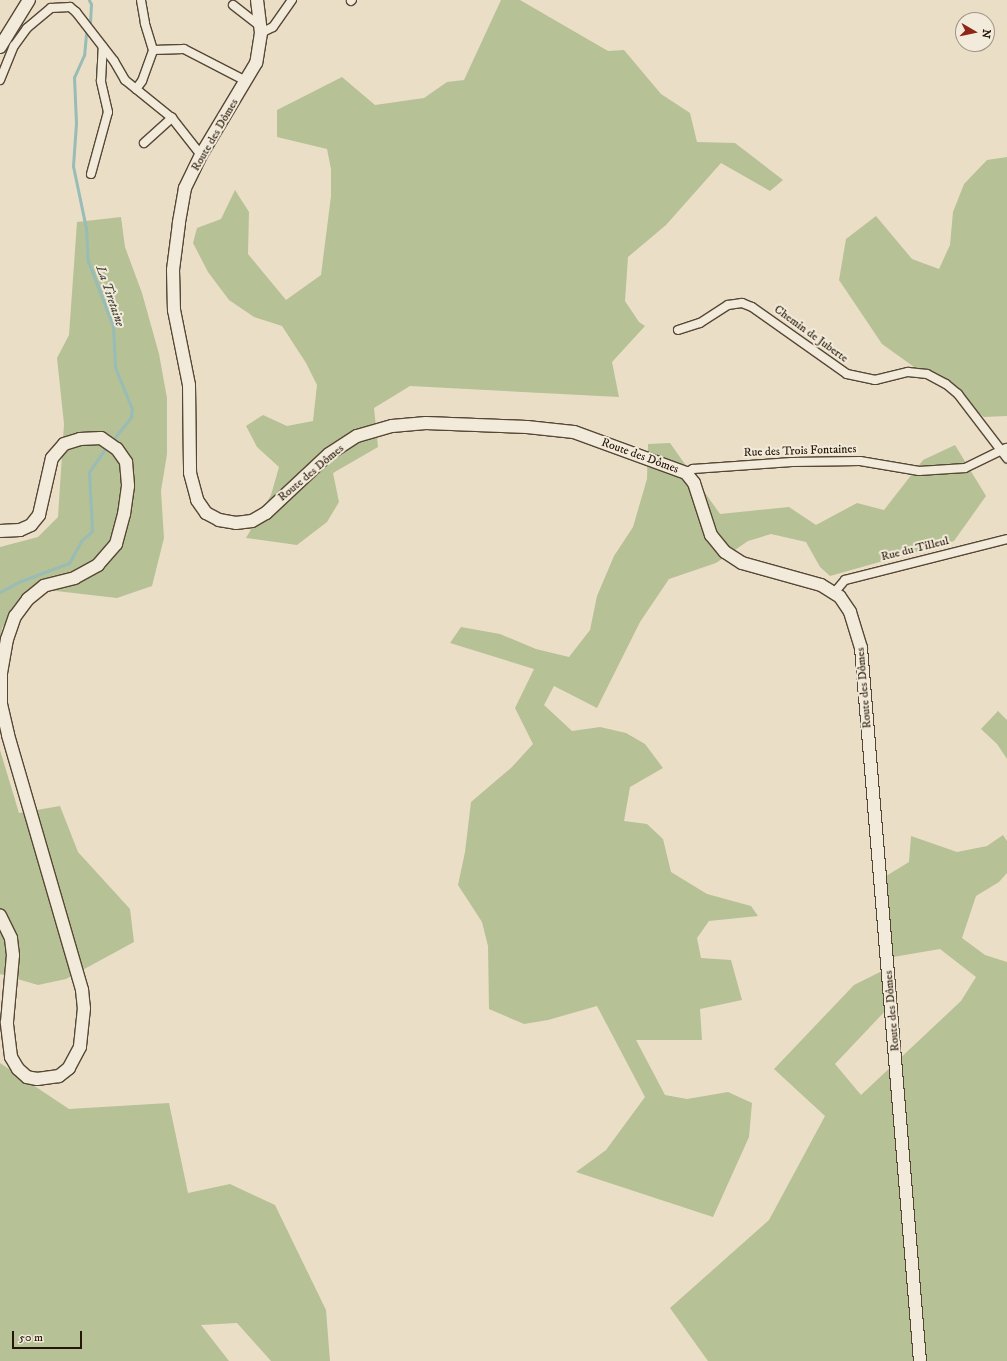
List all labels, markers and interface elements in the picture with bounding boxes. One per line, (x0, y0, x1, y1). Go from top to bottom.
north arrow (955, 12, 995, 52)
text: N (978, 28, 993, 39)
street label: Route des Dômes (188, 96, 242, 174)
water label: La Tiretaine (92, 264, 128, 328)
street label: Chemin de Juberte (771, 302, 851, 366)
street label: Route des Dômes (599, 435, 681, 477)
street label: Route des Dômes (275, 441, 347, 505)
street label: Rue des Trois Fontaines (743, 442, 857, 460)
street label: Rue du Tilleul (880, 534, 950, 564)
street label: Route des Dômes (853, 647, 875, 729)
street label: Route des Dômes (881, 970, 903, 1052)
scale bar (14, 1323, 84, 1349)
text: 50 m (19, 1330, 43, 1345)

